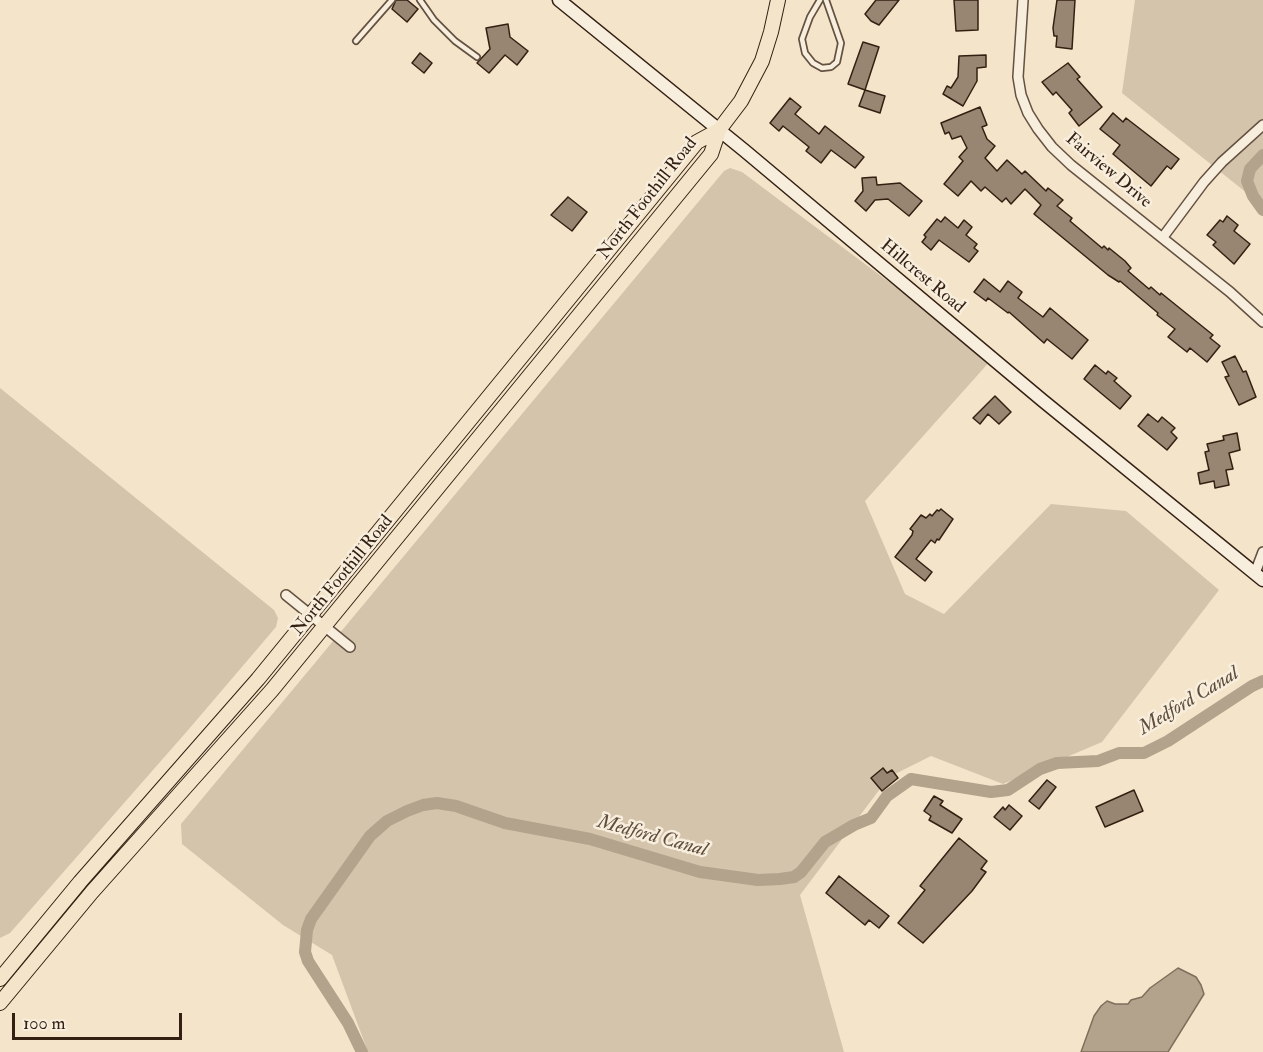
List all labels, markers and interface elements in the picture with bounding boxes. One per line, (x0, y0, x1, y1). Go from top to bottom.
street label: Fairview Drive (1060, 129, 1156, 213)
street label: North Foothill Road (594, 134, 702, 264)
street label: Hillcrest Road (875, 235, 969, 319)
street label: North Foothill Road (288, 511, 398, 641)
water label: Medford Canal (1135, 663, 1243, 741)
water label: Medford Canal (594, 811, 710, 863)
scale bar (15, 1001, 184, 1039)
text: 100 m (23, 1012, 66, 1035)

